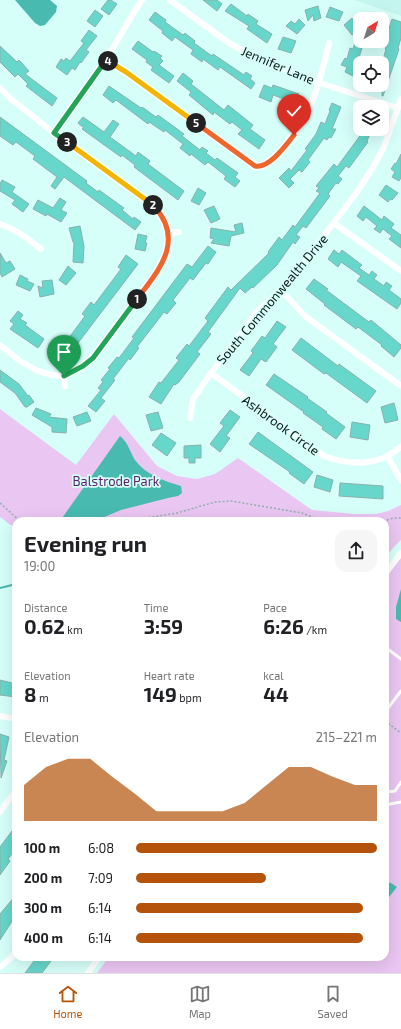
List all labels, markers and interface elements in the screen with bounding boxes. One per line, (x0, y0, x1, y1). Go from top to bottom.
north arrow (353, 12, 389, 48)
map controls (353, 12, 389, 136)
street label: Jennifer Lane (239, 42, 317, 88)
pin: 4 (98, 51, 118, 71)
text: 4 (104, 54, 112, 67)
button: locate (353, 56, 389, 92)
pin (277, 94, 311, 135)
icon: check (283, 100, 305, 122)
button: layers (353, 100, 389, 136)
pin: 5 (186, 113, 206, 133)
text: 5 (193, 116, 199, 129)
pin: 3 (57, 132, 77, 152)
text: 3 (64, 135, 70, 148)
pin: 2 (143, 195, 163, 215)
text: 2 (150, 198, 156, 211)
street label: South Commonwealth Drive (213, 231, 331, 367)
pin: 1 (127, 289, 147, 309)
text: 1 (135, 292, 139, 305)
pin (47, 335, 81, 376)
icon: arrive (53, 341, 75, 363)
street label: Ashbrook Circle (239, 392, 323, 458)
park label: Balstrode Park (73, 473, 160, 489)
text: Evening run (24, 530, 147, 556)
button: share (335, 530, 377, 572)
text: 19:00 (24, 558, 55, 574)
text: Distance (24, 601, 67, 614)
text: Time (144, 601, 168, 614)
text: Pace (263, 601, 287, 614)
text: 0.62 (24, 614, 65, 638)
text: 3:59 (144, 614, 183, 638)
text: 6:26 (263, 614, 304, 638)
text: km (65, 623, 83, 636)
text: /km (304, 623, 327, 636)
text: Elevation (24, 669, 71, 682)
text: Heart rate (144, 669, 195, 682)
text: kcal (263, 669, 283, 682)
text: 8 (24, 682, 36, 706)
text: 149 (144, 682, 177, 706)
text: 44 (263, 682, 289, 706)
text: m (36, 691, 49, 704)
text: bpm (177, 691, 202, 704)
text: Elevation (24, 729, 79, 745)
text: 215–221 m (316, 729, 377, 745)
text: 100 m (24, 840, 60, 856)
text: 6:08 (88, 840, 114, 856)
text: 200 m (24, 870, 62, 886)
text: 7:09 (88, 870, 113, 886)
text: 300 m (24, 900, 62, 916)
text: 6:14 (88, 900, 112, 916)
text: 400 m (24, 930, 63, 946)
text: 6:14 (88, 930, 112, 946)
tab: Home (53, 983, 82, 1020)
tab: Map (189, 983, 211, 1020)
tab: Saved (318, 983, 348, 1020)

